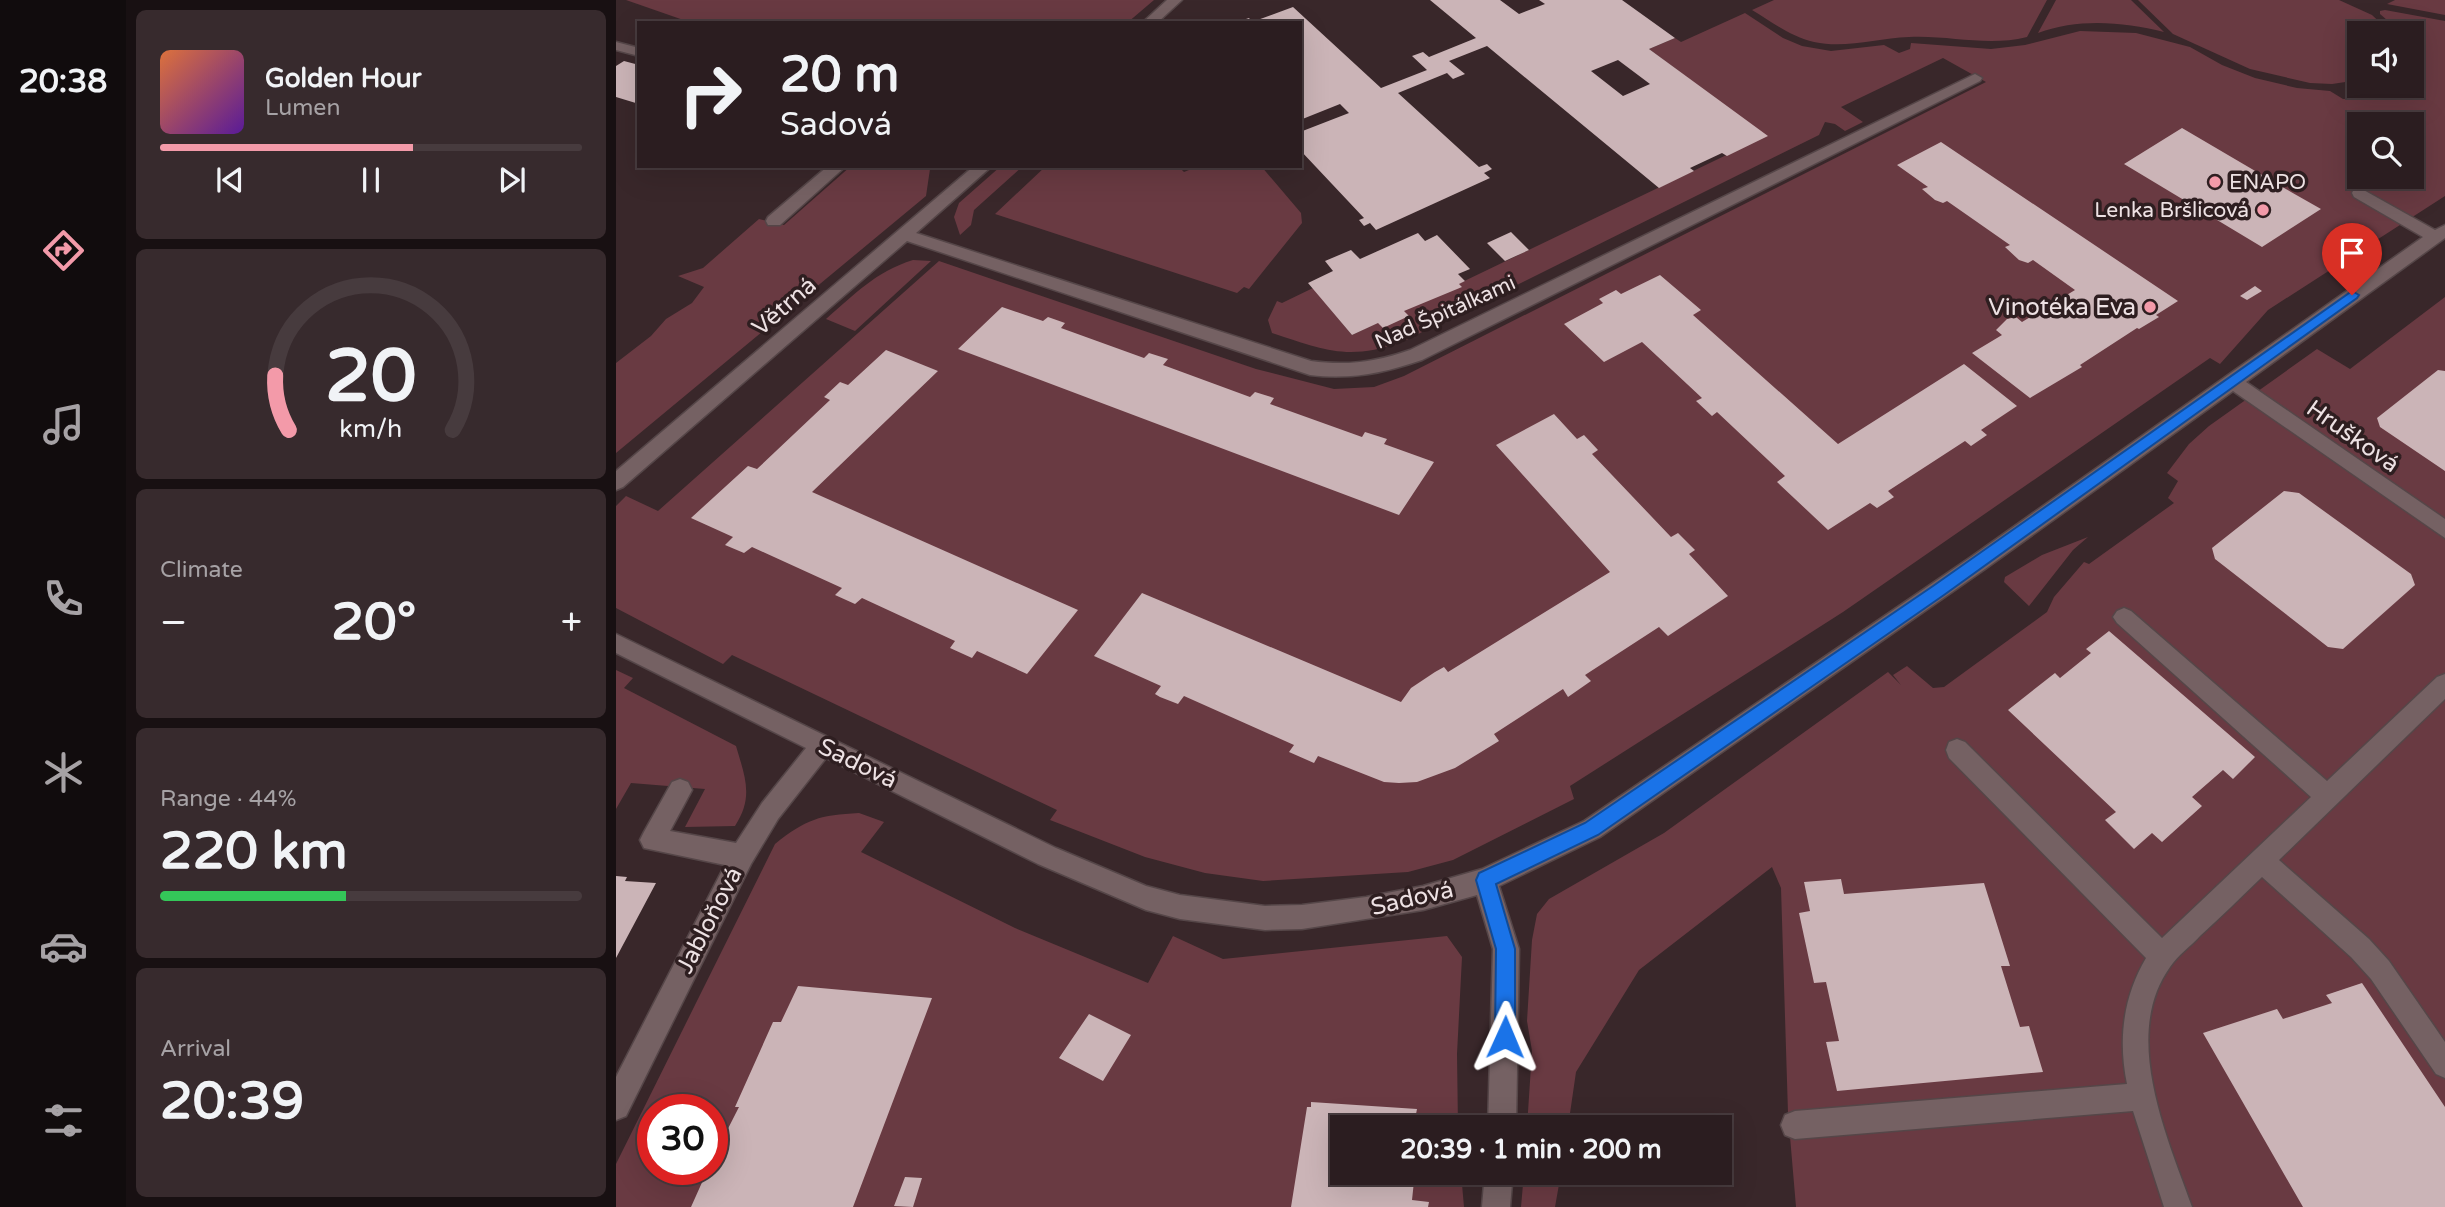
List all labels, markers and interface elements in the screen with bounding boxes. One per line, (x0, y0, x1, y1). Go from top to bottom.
map controls (2347, 21, 2424, 189)
button: sound (2347, 21, 2424, 98)
text: 20 m (780, 46, 899, 105)
icon: right (665, 49, 756, 140)
text: 20:38 (19, 63, 107, 101)
text: Golden Hour (265, 63, 422, 94)
text: Lumen (265, 94, 340, 122)
text: Sadová (780, 106, 892, 144)
button: search (2347, 112, 2424, 189)
icon: previous (211, 161, 249, 199)
icon: pause (352, 161, 390, 199)
icon: next (493, 161, 531, 199)
place label: ENAPO (2229, 170, 2306, 195)
marker: ENAPO (2207, 174, 2223, 190)
place label: Lenka Bršlicová (2094, 198, 2249, 223)
marker: Lenka Bršlicová (2255, 202, 2271, 218)
pin (2322, 223, 2382, 295)
icon: directions (39, 226, 88, 275)
icon: arrive (2333, 234, 2371, 272)
street label: Nad Špitálkami (1371, 270, 1519, 355)
street label: Větrná (746, 271, 822, 342)
place label: Vinotéka Eva (1988, 293, 2136, 322)
marker: Vinotéka Eva (2142, 299, 2158, 315)
text: 20 (325, 334, 417, 422)
street label: Hrušková (2301, 394, 2405, 479)
icon: music (39, 400, 88, 449)
text: km/h (340, 414, 402, 444)
text: Climate (160, 556, 243, 584)
icon: phone (39, 574, 88, 623)
text: 20° (331, 591, 416, 654)
text: − (160, 600, 187, 646)
text: + (561, 600, 582, 646)
street label: Sadová (814, 732, 902, 795)
icon: climate (39, 748, 88, 797)
text: Range · 44% (160, 785, 296, 813)
text: 220 km (160, 820, 348, 883)
street label: Jabloňová (670, 862, 749, 978)
street label: Sadová (1368, 875, 1456, 922)
icon: car (39, 922, 88, 971)
position arrow (1468, 1000, 1542, 1074)
text: Arrival (160, 1035, 231, 1063)
text: 20:39 (160, 1070, 304, 1133)
speed limit sign: 30 (637, 1094, 728, 1185)
icon: filters (39, 1096, 88, 1145)
text: 20:39 · 1 min · 200 m (1400, 1134, 1662, 1165)

